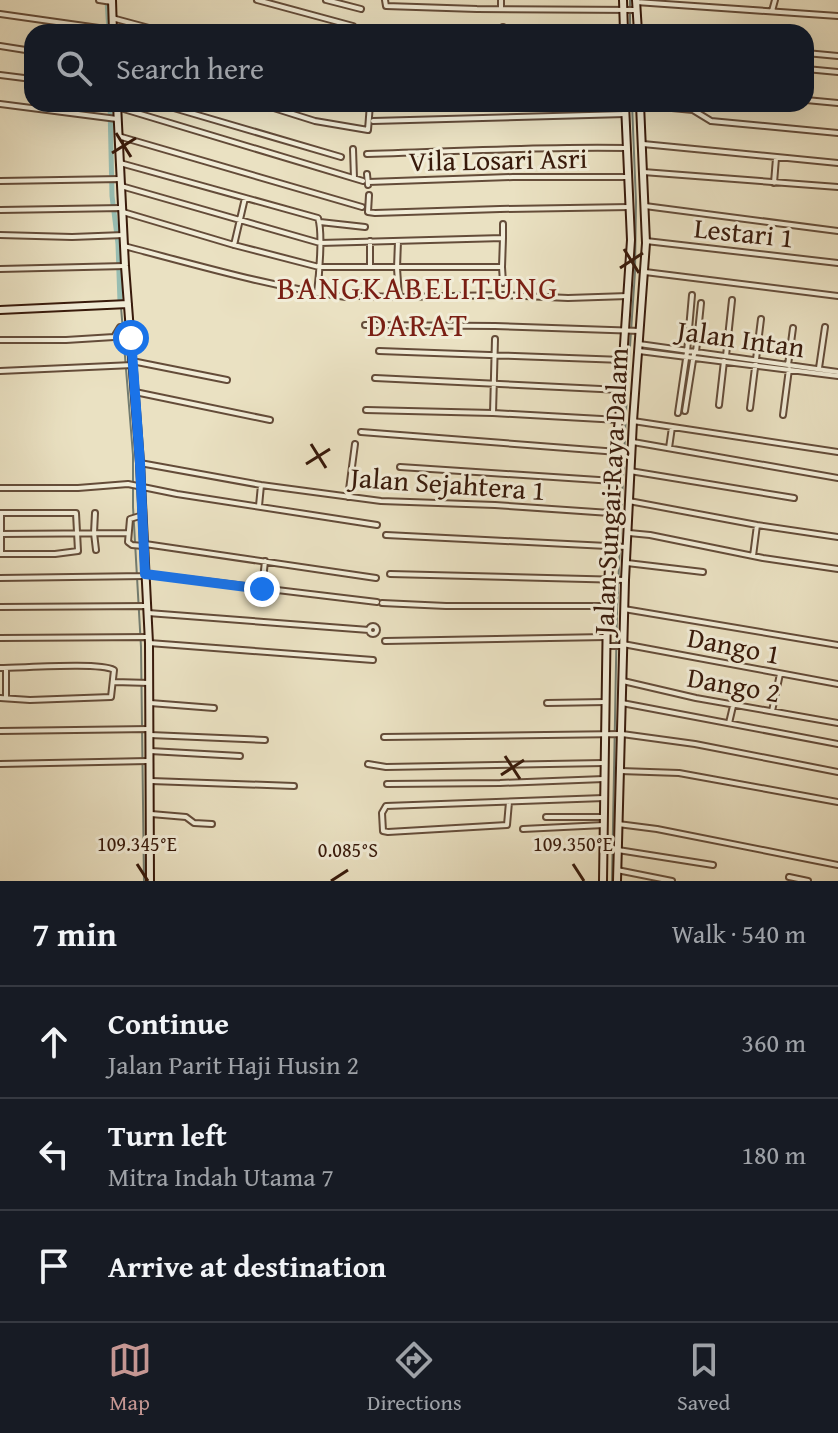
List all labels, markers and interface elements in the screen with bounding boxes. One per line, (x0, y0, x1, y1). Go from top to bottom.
search box (24, 24, 814, 112)
icon: search (52, 46, 96, 90)
text: Search here (116, 46, 264, 90)
street label: Vila Losari Asri (408, 137, 588, 181)
street label: Lestari 1 (692, 206, 796, 258)
district label: BANGKABELITUNG DARAT (277, 264, 559, 348)
street label: Jalan Intan (672, 308, 808, 367)
route start (113, 320, 149, 356)
street label: Jalan Sungai Raya Dalam (582, 346, 638, 639)
street label: Jalan Sejahtera 1 (346, 456, 547, 510)
route end (244, 571, 280, 607)
street label: Dango 1 (684, 616, 784, 674)
street label: Dango 2 (684, 656, 784, 712)
text: 109.345°E (97, 829, 177, 858)
text: 109.350°E (533, 829, 613, 858)
text: 0.085°S (318, 835, 378, 864)
text: 7 min (32, 909, 117, 958)
text: Walk · 540 m (672, 914, 806, 953)
text: Continue (108, 1001, 229, 1045)
icon: ahead (32, 1020, 76, 1064)
text: 360 m (741, 1023, 806, 1062)
text: Jalan Parit Haji Husin 2 (108, 1045, 359, 1084)
text: Turn left (108, 1113, 227, 1157)
icon: left (32, 1132, 76, 1176)
text: 180 m (741, 1135, 806, 1174)
text: Mitra Indah Utama 7 (108, 1157, 334, 1196)
icon: arrive (32, 1244, 76, 1288)
text: Arrive at destination (108, 1244, 386, 1288)
tab: Map (108, 1338, 152, 1418)
tab: Directions (367, 1338, 462, 1418)
tab: Saved (677, 1338, 730, 1418)

